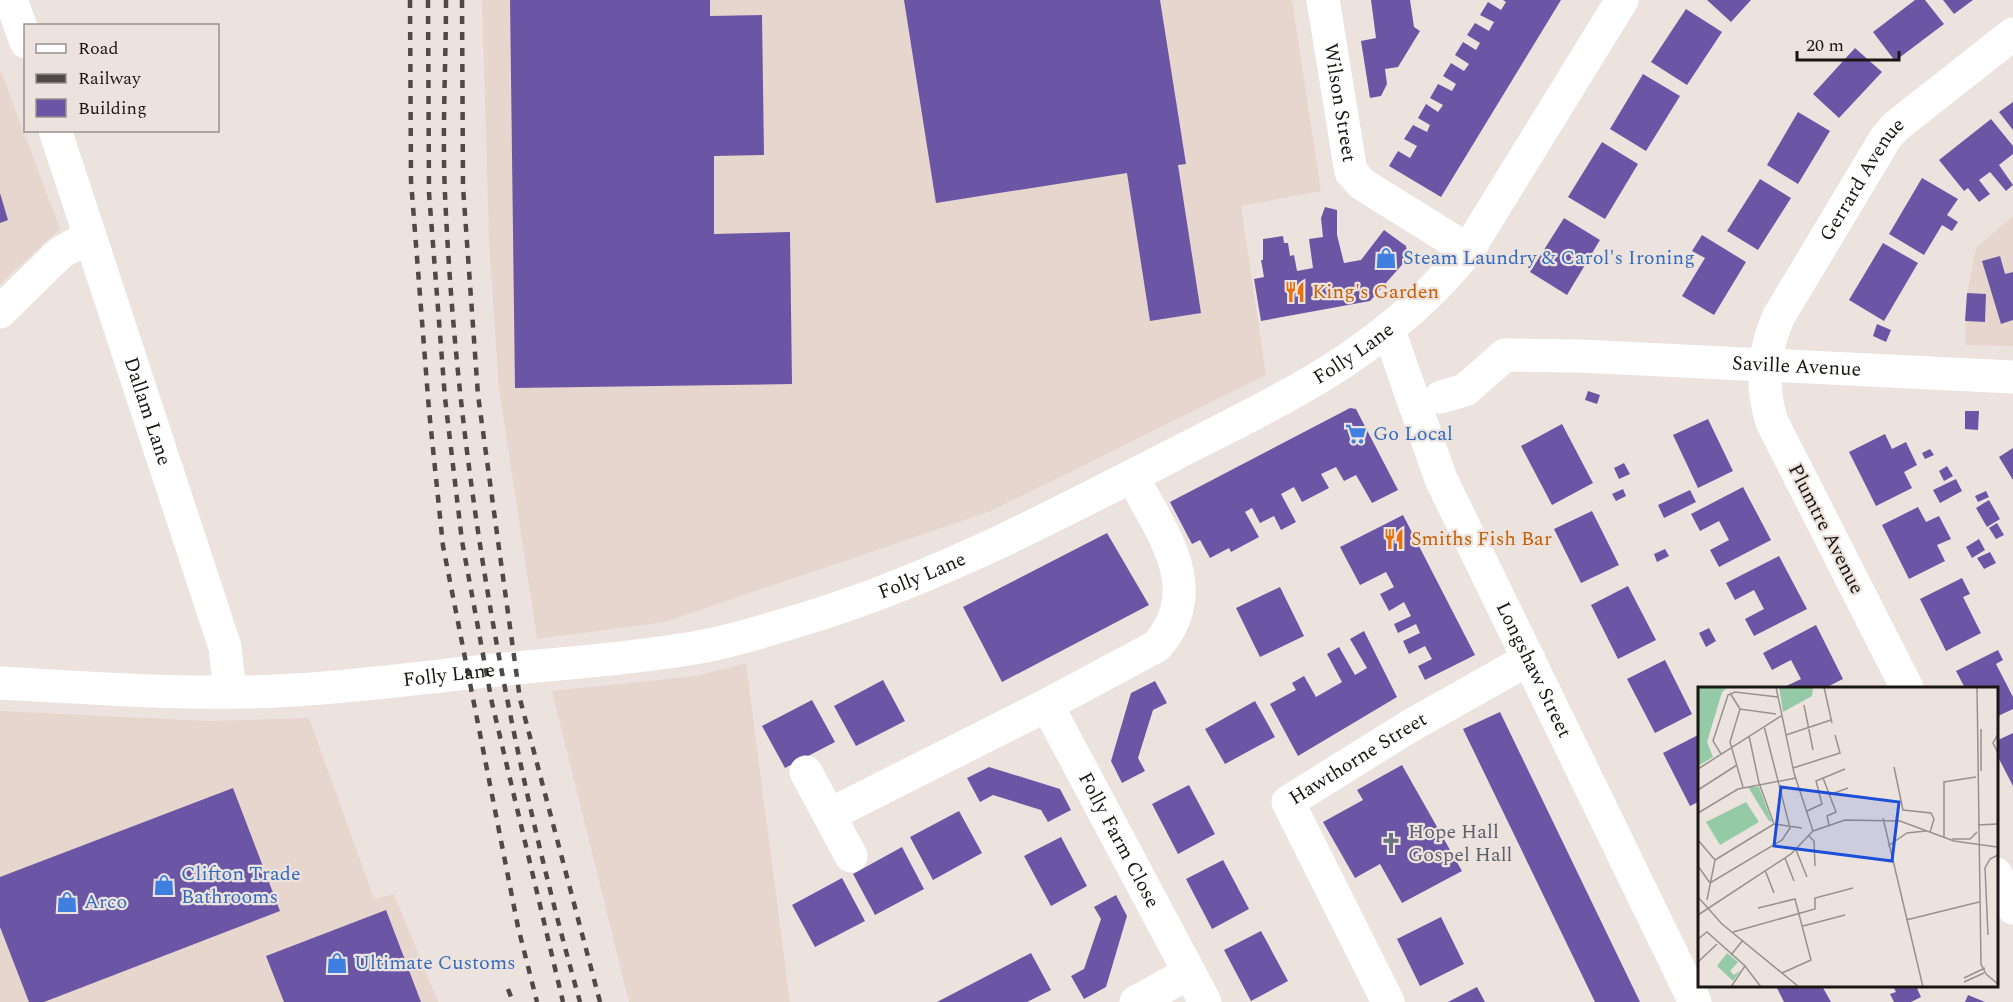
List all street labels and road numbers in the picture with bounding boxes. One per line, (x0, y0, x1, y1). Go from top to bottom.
street label: Wilson Street (1315, 41, 1364, 164)
street label: Gerrard Avenue (1812, 110, 1911, 247)
street label: Folly Lane (1307, 315, 1401, 392)
street label: Saville Avenue (1731, 348, 1862, 385)
street label: Dallam Lane (116, 353, 179, 469)
street label: Plumtre Avenue (1780, 458, 1872, 600)
street label: Folly Lane (874, 544, 971, 607)
street label: Longshaw Street (1488, 597, 1580, 743)
street label: Folly Lane (401, 655, 497, 695)
street label: Hawthorne Street (1283, 704, 1432, 813)
street label: Folly Farm Close (1070, 767, 1167, 913)

